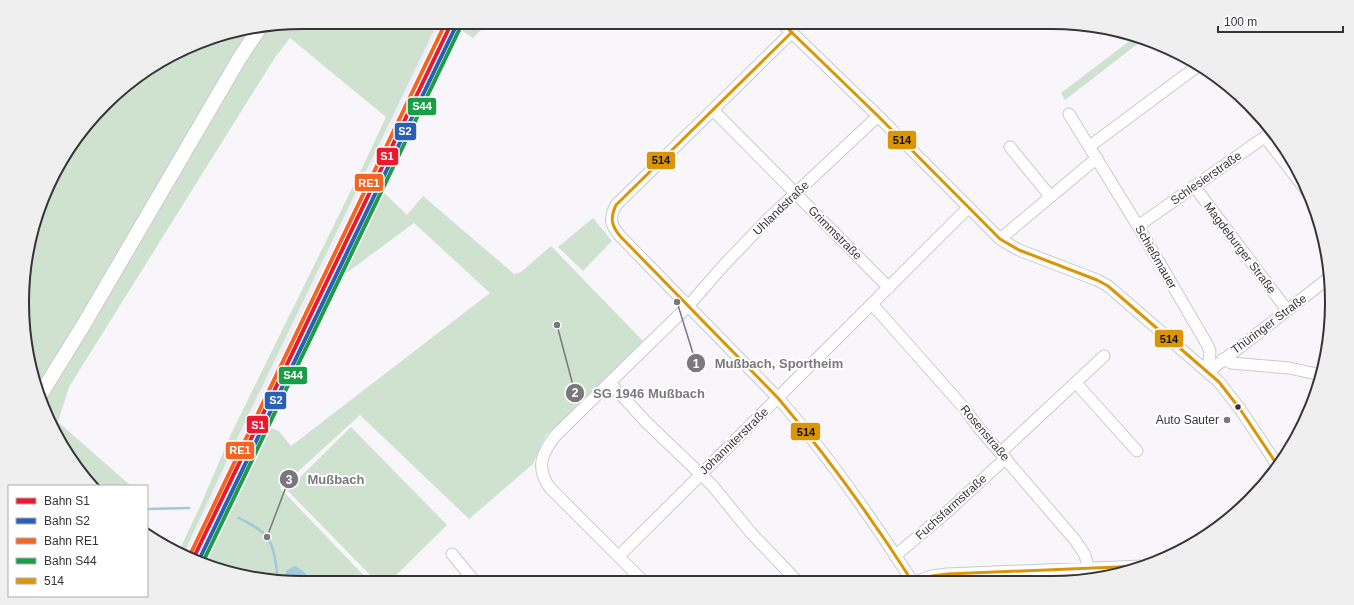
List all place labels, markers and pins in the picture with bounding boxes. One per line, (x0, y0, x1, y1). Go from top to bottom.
callout: Mußbach, Sportheim (686, 351, 851, 376)
callout: SG 1946 Mußbach (565, 381, 713, 406)
unlabelled marker (1233, 402, 1243, 412)
place label: Auto Sauter (1156, 413, 1219, 427)
marker: Auto Sauter (1222, 415, 1232, 425)
callout: Mußbach (279, 467, 372, 492)

